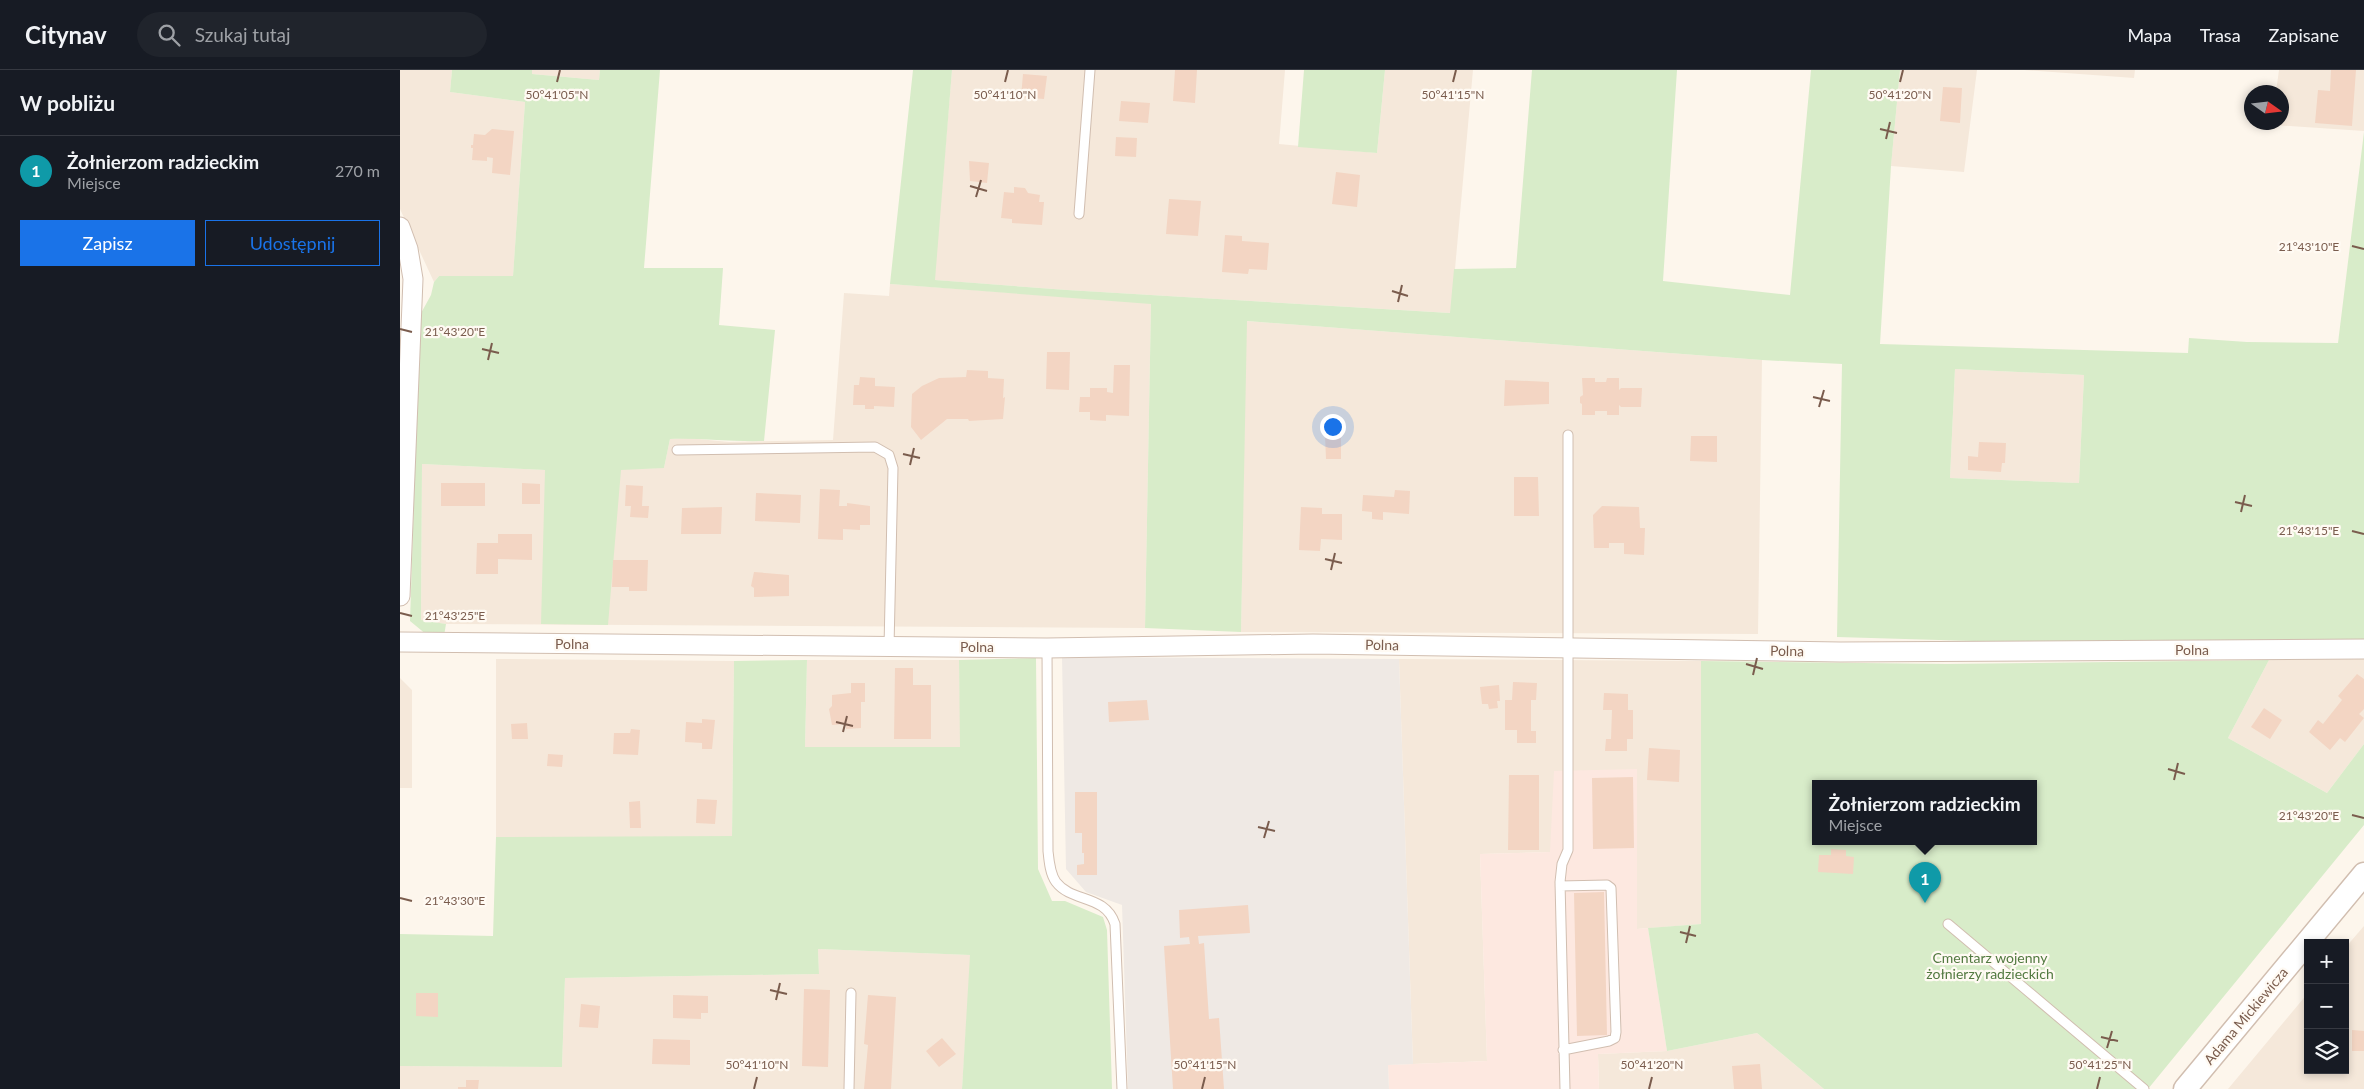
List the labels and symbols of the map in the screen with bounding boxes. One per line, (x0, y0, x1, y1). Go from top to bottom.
north arrow (2244, 85, 2289, 130)
text: 50°41'05"N (526, 87, 588, 102)
text: 50°41'10"N (974, 87, 1036, 102)
text: 50°41'15"N (1422, 87, 1484, 102)
text: 50°41'20"N (1869, 87, 1931, 102)
text: 21°43'10"E (2279, 239, 2339, 254)
text: 21°43'20"E (425, 324, 485, 339)
your location (1320, 414, 1346, 440)
text: 21°43'15"E (2279, 523, 2339, 538)
text: 21°43'25"E (425, 608, 485, 623)
street label: Polna (555, 635, 589, 652)
street label: Polna (1365, 636, 1399, 653)
street label: Polna (960, 638, 994, 655)
street label: Polna (2175, 641, 2209, 658)
street label: Polna (1770, 642, 1804, 659)
text: 21°43'20"E (2279, 808, 2339, 823)
pin: 1 (1909, 862, 1941, 903)
text: 21°43'30"E (425, 893, 485, 908)
park label: Cmentarz wojenny żołnierzy radzieckich (1926, 949, 2054, 982)
street label: Adama Mickiewicza (2200, 964, 2291, 1068)
text: 50°41'10"N (726, 1057, 788, 1072)
text: 50°41'15"N (1174, 1057, 1236, 1072)
text: 50°41'20"N (1621, 1057, 1683, 1072)
text: 50°41'25"N (2069, 1057, 2131, 1072)

